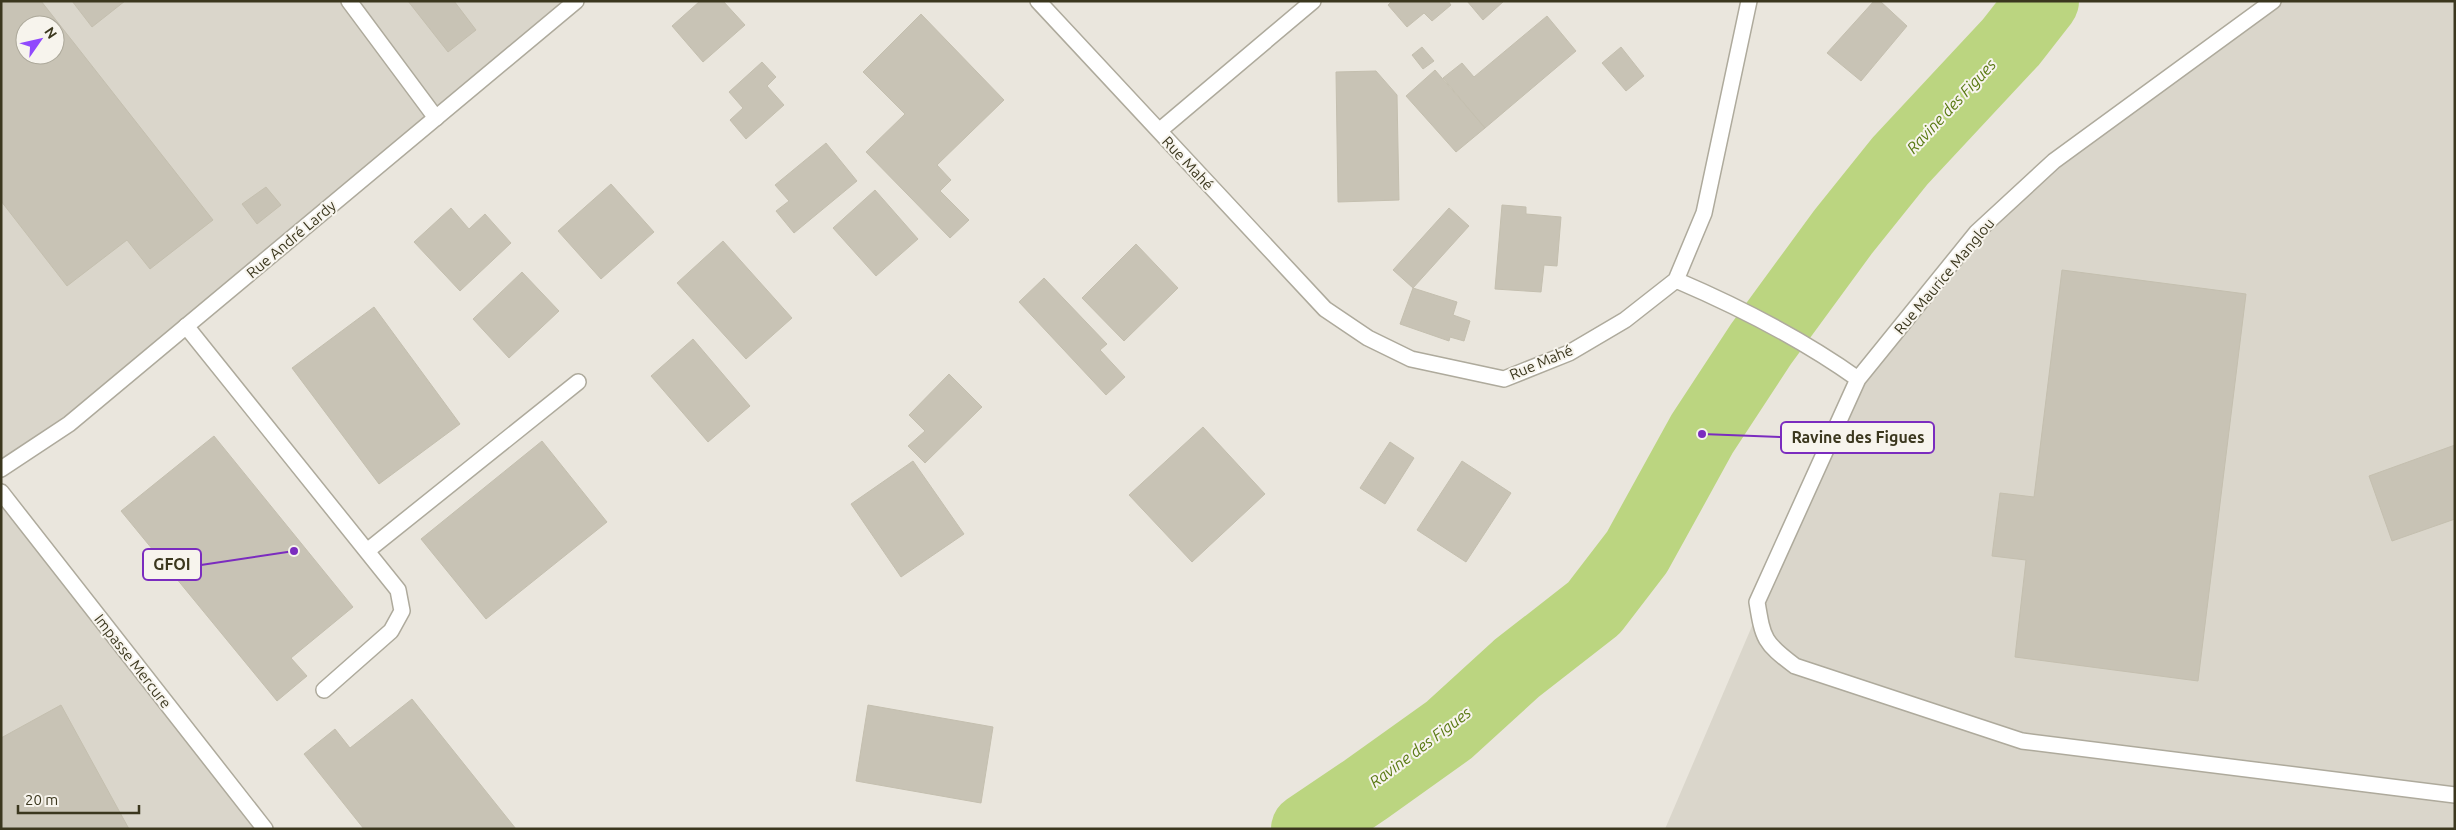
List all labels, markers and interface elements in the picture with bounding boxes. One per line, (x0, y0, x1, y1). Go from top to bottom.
north arrow (15, 15, 65, 65)
text: N (41, 24, 60, 42)
water label: Ravine des Figues (1903, 55, 1999, 157)
street label: Rue Mahé (1159, 133, 1217, 193)
street label: Rue André Lardy (243, 197, 339, 281)
street label: Rue Maurice Manglou (1891, 215, 1997, 337)
street label: Rue Mahé (1507, 341, 1575, 383)
callout: Ravine des Figues (1781, 422, 1934, 453)
text: Ravine des Figues (1791, 428, 1925, 446)
callout: GFOI (143, 549, 201, 580)
text: GFOI (153, 555, 191, 573)
street label: Impasse Mercure (91, 611, 175, 711)
water label: Ravine des Figues (1366, 703, 1474, 791)
scale bar (18, 782, 139, 814)
text: 20 m (25, 791, 58, 808)

